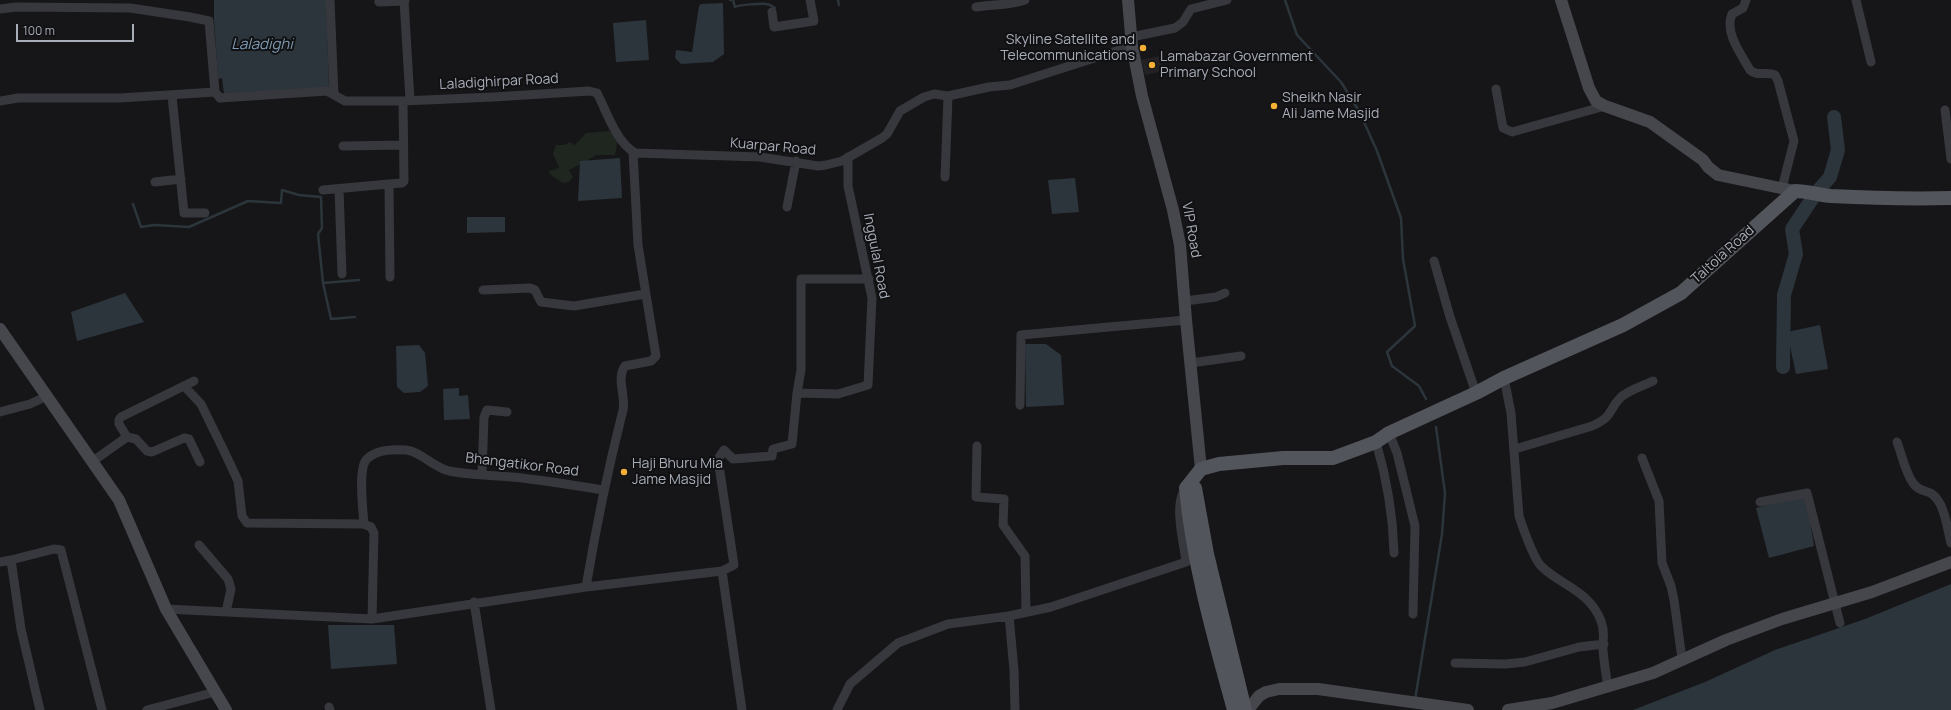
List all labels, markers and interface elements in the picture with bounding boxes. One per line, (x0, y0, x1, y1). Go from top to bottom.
scale bar (18, 16, 136, 42)
text: 100 m (23, 22, 55, 39)
place label: Skyline Satellite and Telecommunications (1000, 32, 1135, 64)
water label: Laladighi (231, 36, 293, 54)
marker: Skyline Satellite and Telecommunications (1138, 43, 1148, 53)
place label: Lamabazar Government Primary School (1160, 49, 1313, 82)
marker: Lamabazar Government Primary School (1147, 60, 1157, 70)
street label: Laladighirpar Road (439, 70, 559, 94)
place label: Sheikh Nasir Ali Jame Masjid (1282, 90, 1379, 122)
marker: Sheikh Nasir Ali Jame Masjid (1269, 101, 1279, 111)
street label: Kuarpar Road (729, 135, 817, 159)
street label: VIP Road (1178, 201, 1204, 259)
street label: Inggulal Road (859, 212, 893, 300)
street label: Taltola Road (1688, 222, 1758, 288)
street label: Bhangatikor Road (464, 450, 580, 480)
place label: Haji Bhuru Mia Jame Masjid (632, 456, 723, 488)
marker: Haji Bhuru Mia Jame Masjid (619, 467, 629, 477)

